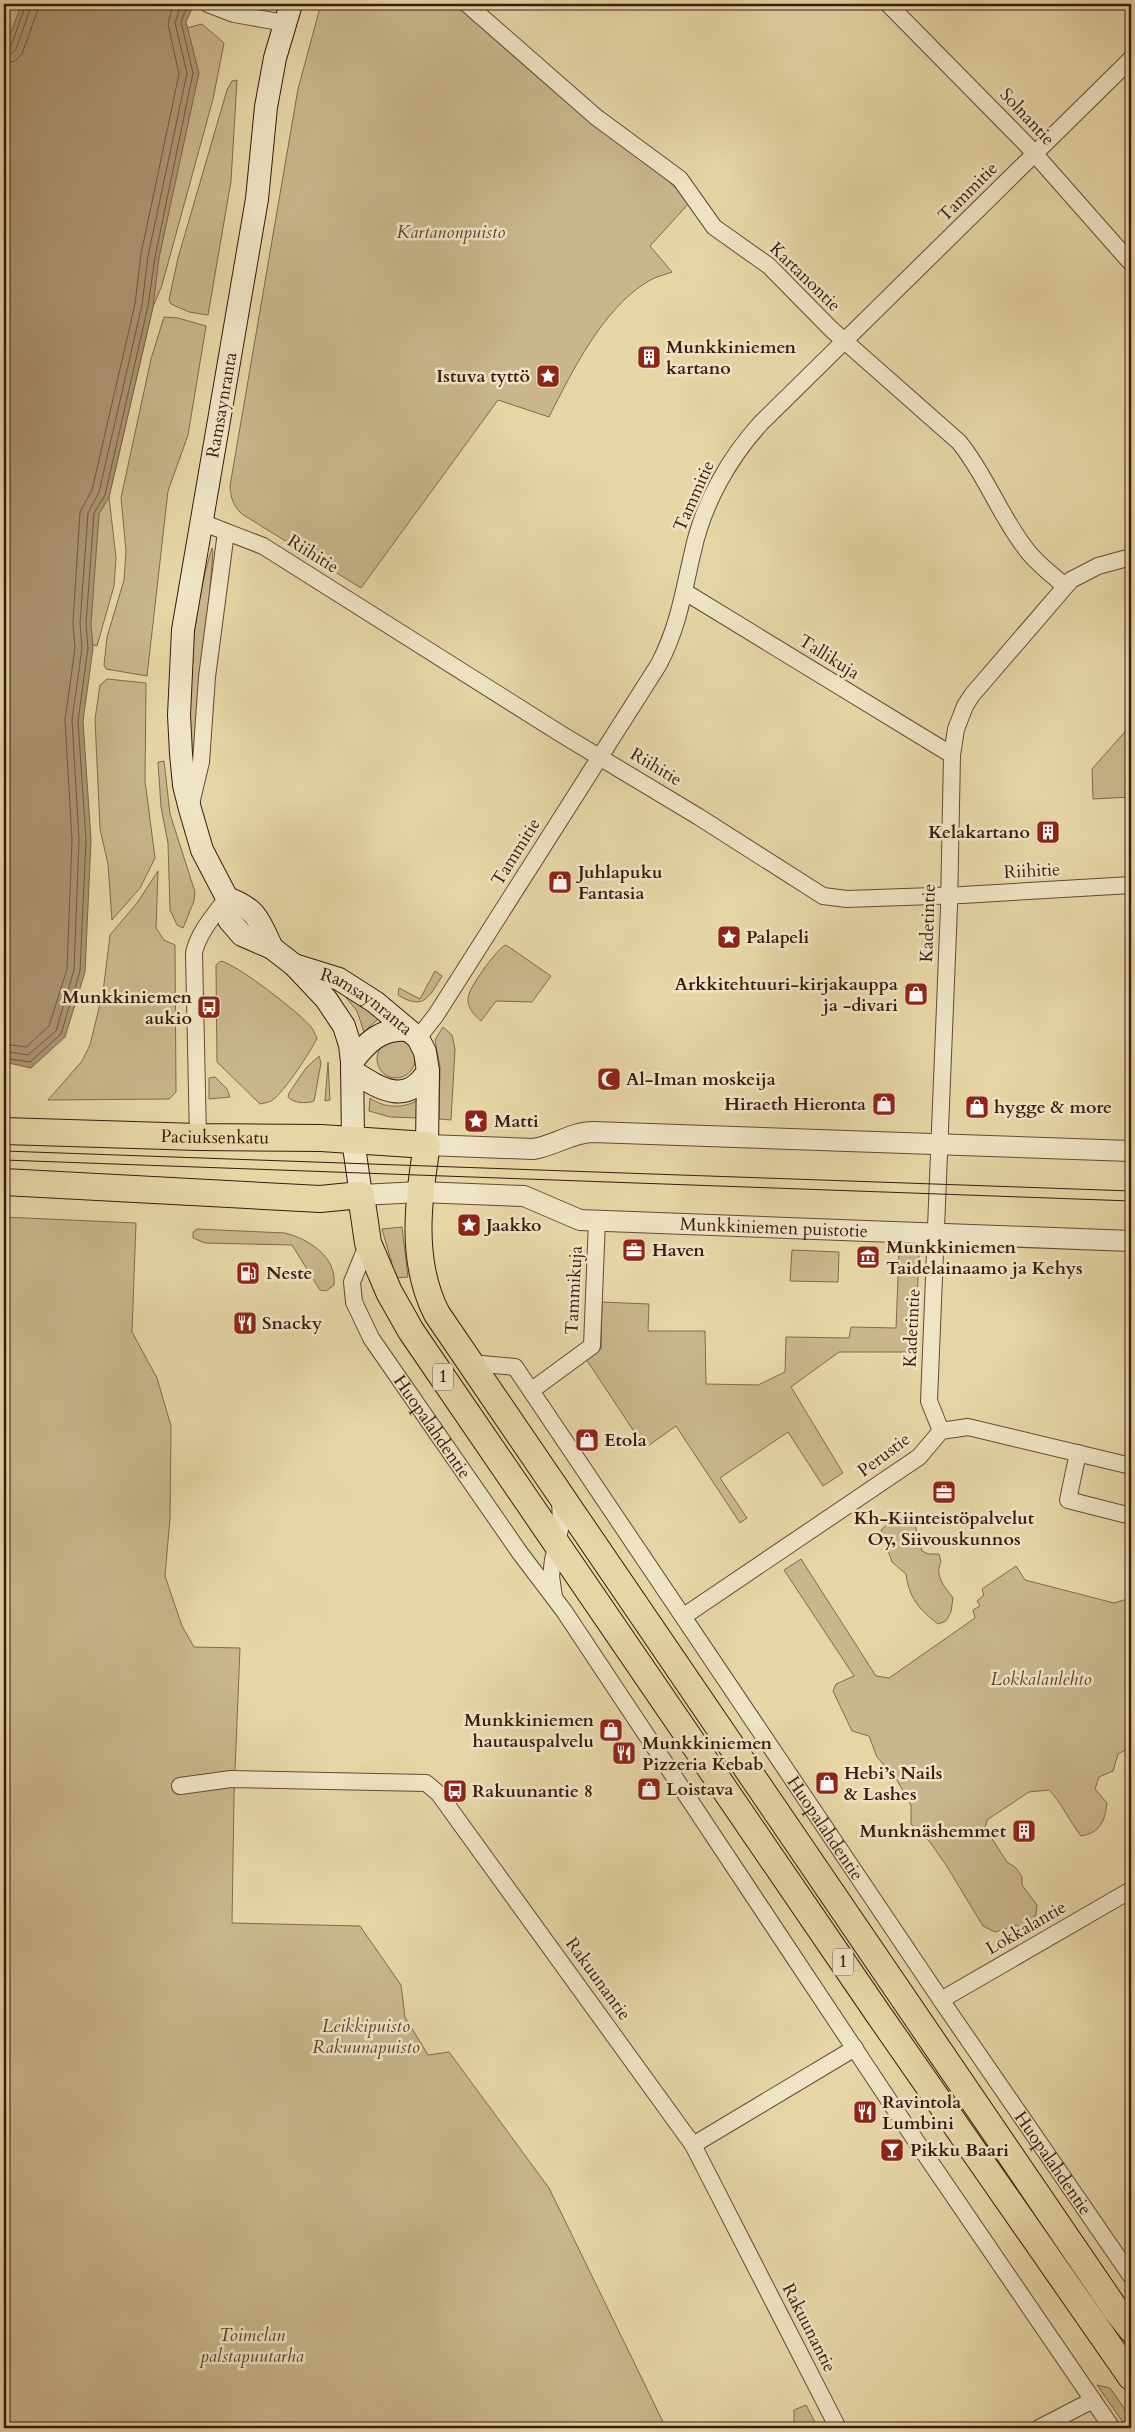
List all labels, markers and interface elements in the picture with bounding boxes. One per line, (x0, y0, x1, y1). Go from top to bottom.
street label: Solnantie (994, 83, 1060, 151)
street label: Tammitie (932, 156, 1004, 228)
park label: Kartanonpuisto (397, 220, 505, 245)
street label: Kartanontie (764, 237, 846, 317)
place label: Munkkiniemen kartano (666, 335, 797, 381)
building icon: Munkkiniemen kartano (636, 344, 662, 370)
street label: Ramsaynranta (200, 350, 244, 460)
place icon: Istuva tyttö (535, 363, 561, 389)
place label: Istuva tyttö (436, 364, 530, 389)
street label: Tammitie (667, 456, 721, 536)
street label: Riihitie (282, 528, 344, 580)
street label: Tallikuja (794, 628, 864, 686)
street label: Riihitie (625, 742, 687, 792)
street label: Tammitie (485, 813, 547, 891)
building icon: Kelakartano (1035, 819, 1061, 845)
place label: Kelakartano (928, 820, 1030, 845)
street label: Riihitie (1003, 857, 1061, 885)
place label: Juhlapuku Fantasia (575, 860, 663, 906)
shop icon: Juhlapuku Fantasia (547, 869, 573, 895)
street label: Kadetintie (914, 883, 942, 963)
place icon: Palapeli (716, 924, 742, 950)
place label: Palapeli (746, 925, 810, 950)
street label: Ramsaynranta (317, 962, 418, 1041)
place label: Arkkitehtuuri-kirjakauppa ja -divari (675, 972, 898, 1018)
shop icon: Arkkitehtuuri-kirjakauppa ja -divari (903, 981, 929, 1007)
place label: Munkkiniemen aukio (62, 985, 192, 1031)
bus stop icon: Munkkiniemen aukio (196, 994, 222, 1020)
mosque icon: Al-Iman moskeija (596, 1066, 622, 1092)
place label: Al-Iman moskeija (626, 1067, 776, 1092)
shop icon: Hiraeth Hieronta (871, 1091, 897, 1117)
place label: Hiraeth Hieronta (724, 1092, 866, 1117)
shop icon: hygge & more (964, 1094, 990, 1120)
place label: hygge & more (994, 1095, 1112, 1120)
place icon: Matti (463, 1108, 489, 1134)
place label: Matti (494, 1109, 539, 1134)
street label: Paciuksenkatu (160, 1123, 269, 1150)
street label: Munkkiniemen puistotie (679, 1211, 868, 1243)
place icon: Jaakko (456, 1212, 482, 1238)
place label: Jaakko (483, 1213, 541, 1238)
place label: Munkkiniemen Taidelainaamo ja Kehys (886, 1235, 1083, 1281)
office icon: Haven (621, 1237, 647, 1263)
place label: Haven (652, 1238, 705, 1263)
museum icon: Munkkiniemen Taidelainaamo ja Kehys (855, 1244, 881, 1270)
street label: Tammikuja (559, 1245, 589, 1335)
fuel station icon: Neste (235, 1260, 261, 1286)
place label: Neste (266, 1261, 313, 1286)
street label: Kadetintie (897, 1288, 927, 1368)
restaurant icon: Snacky (232, 1310, 258, 1336)
place label: Snacky (262, 1311, 323, 1336)
road number: 1 (433, 1364, 453, 1390)
street label: Huopalahdentie (388, 1370, 477, 1484)
shop icon: Etola (574, 1427, 600, 1453)
street label: Perustie (852, 1427, 916, 1483)
place label: Etola (604, 1428, 647, 1453)
office icon: Kh-Kiinteistöpalvelut Oy, Siivouskunnos (931, 1479, 957, 1505)
place label: Kh-Kiinteistöpalvelut Oy, Siivouskunnos (854, 1506, 1035, 1552)
park label: Lokkalanlehto (990, 1667, 1092, 1692)
place label: Munkkiniemen hautauspalvelu (464, 1708, 594, 1754)
shop icon: Munkkiniemen hautauspalvelu (598, 1717, 624, 1743)
place label: Munkkiniemen Pizzeria Kebab (642, 1731, 773, 1777)
restaurant icon: Munkkiniemen Pizzeria Kebab (611, 1740, 637, 1766)
place label: Hebi’s Nails & Lashes (844, 1761, 943, 1807)
shop icon: Hebi’s Nails & Lashes (814, 1770, 840, 1796)
street label: Huopalahdentie (781, 1771, 870, 1885)
shop icon: Loistava (636, 1776, 662, 1802)
place label: Loistava (666, 1777, 734, 1802)
bus stop icon: Rakuunantie 8 (442, 1778, 468, 1804)
place label: Rakuunantie 8 (472, 1779, 593, 1804)
building icon: Munknäshemmet (1011, 1818, 1037, 1844)
place label: Munknäshemmet (860, 1819, 1007, 1844)
street label: Lokkalantie (981, 1895, 1071, 1961)
street label: Rakuunantie (559, 1932, 637, 2026)
road number: 1 (833, 1948, 853, 1975)
park label: Leikkipuisto Rakuunapuisto (312, 2014, 420, 2060)
place label: Ravintola Lumbini (882, 2090, 961, 2136)
restaurant icon: Ravintola Lumbini (852, 2099, 878, 2125)
street label: Huopalahdentie (1008, 2106, 1098, 2220)
bar icon: Pikku Baari (879, 2137, 905, 2163)
place label: Pikku Baari (910, 2138, 1009, 2163)
street label: Rakuunantie (776, 2279, 842, 2377)
park label: Toimelan palstapuutarha (198, 2323, 304, 2369)

